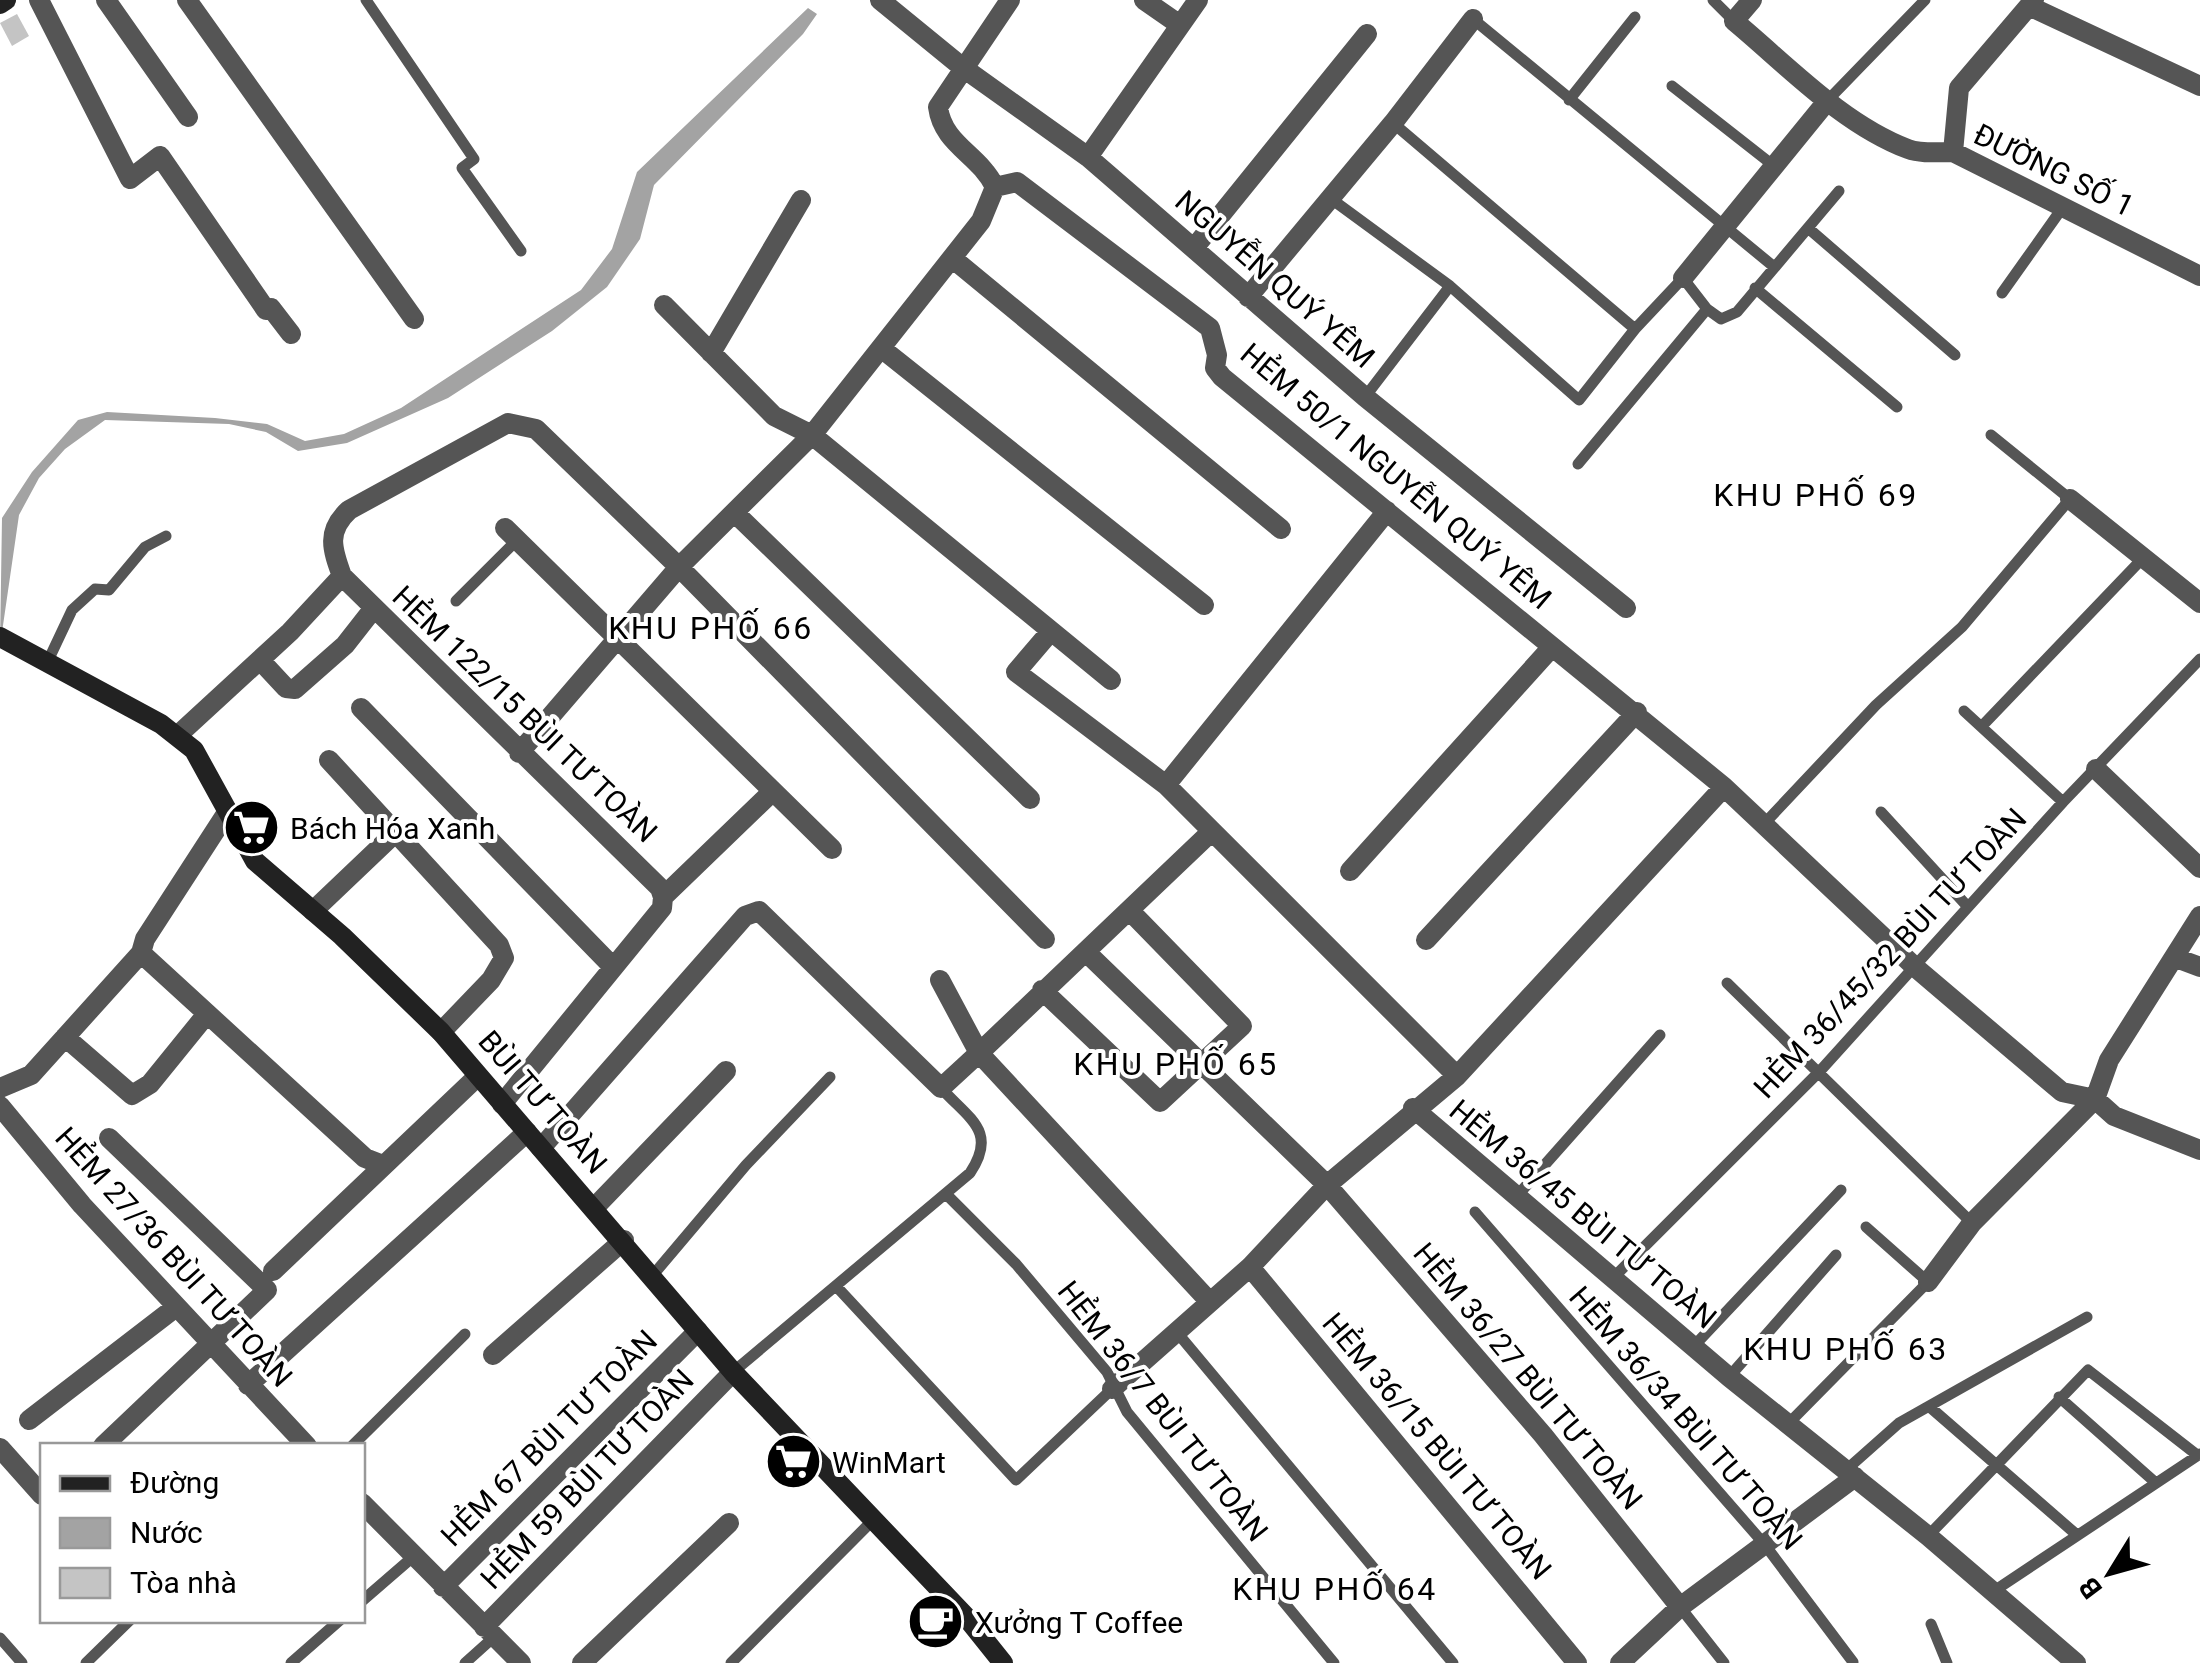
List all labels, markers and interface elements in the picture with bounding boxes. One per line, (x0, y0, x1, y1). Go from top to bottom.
street label: ĐƯỜNG SỐ 1 (1968, 115, 2140, 224)
street label: NGUYỄN QUÝ YÊM (1168, 182, 1383, 375)
street label: HẺM 50/1 NGUYỄN QUÝ YÊM (1234, 334, 1560, 616)
district label: KHU PHỐ 69 (1713, 475, 1919, 514)
street label: HẺM 122/15 BÙI TƯ TOÀN (386, 578, 665, 849)
district label: KHU PHỐ 66 (608, 608, 814, 647)
supermarket icon: Bách Hóa Xanh (221, 798, 281, 858)
street label: HẺM 36/45/32 BÙI TƯ TOÀN (1746, 800, 2033, 1105)
place label: Bách Hóa Xanh (290, 811, 495, 846)
street label: BÙI TƯ TOÀN (472, 1024, 614, 1180)
district label: KHU PHỐ 65 (1073, 1044, 1279, 1083)
street label: HẺM 36/45 BÙI TƯ TOÀN (1443, 1092, 1724, 1336)
street label: HẺM 27/36 BÙI TƯ TOÀN (48, 1119, 300, 1394)
street label: HẺM 36/27 BÙI TƯ TOÀN (1406, 1235, 1650, 1516)
street label: HẺM 36/7 BÙI TƯ TOÀN (1051, 1274, 1276, 1548)
street label: HẺM 36/34 BÙI TƯ TOÀN (1562, 1279, 1810, 1557)
street label: HẺM 36/15 BÙI TƯ TOÀN (1315, 1305, 1559, 1586)
street label: HẺM 67 BÙI TƯ TOÀN (433, 1322, 664, 1553)
district label: KHU PHỐ 63 (1743, 1329, 1949, 1368)
street label: HẺM 59 BÙI TƯ TOÀN (473, 1362, 701, 1596)
supermarket icon: WinMart (763, 1432, 823, 1492)
legend (40, 1443, 365, 1623)
place label: WinMart (832, 1445, 946, 1480)
text: Đường (130, 1465, 219, 1500)
text: Nước (130, 1515, 203, 1550)
north arrow (2060, 1523, 2160, 1623)
text: Tòa nhà (130, 1565, 237, 1600)
district label: KHU PHỐ 64 (1232, 1569, 1438, 1608)
text: B (2072, 1571, 2109, 1605)
cafe icon: Xưởng T Coffee (906, 1592, 966, 1652)
place label: Xưởng T Coffee (975, 1605, 1183, 1640)

